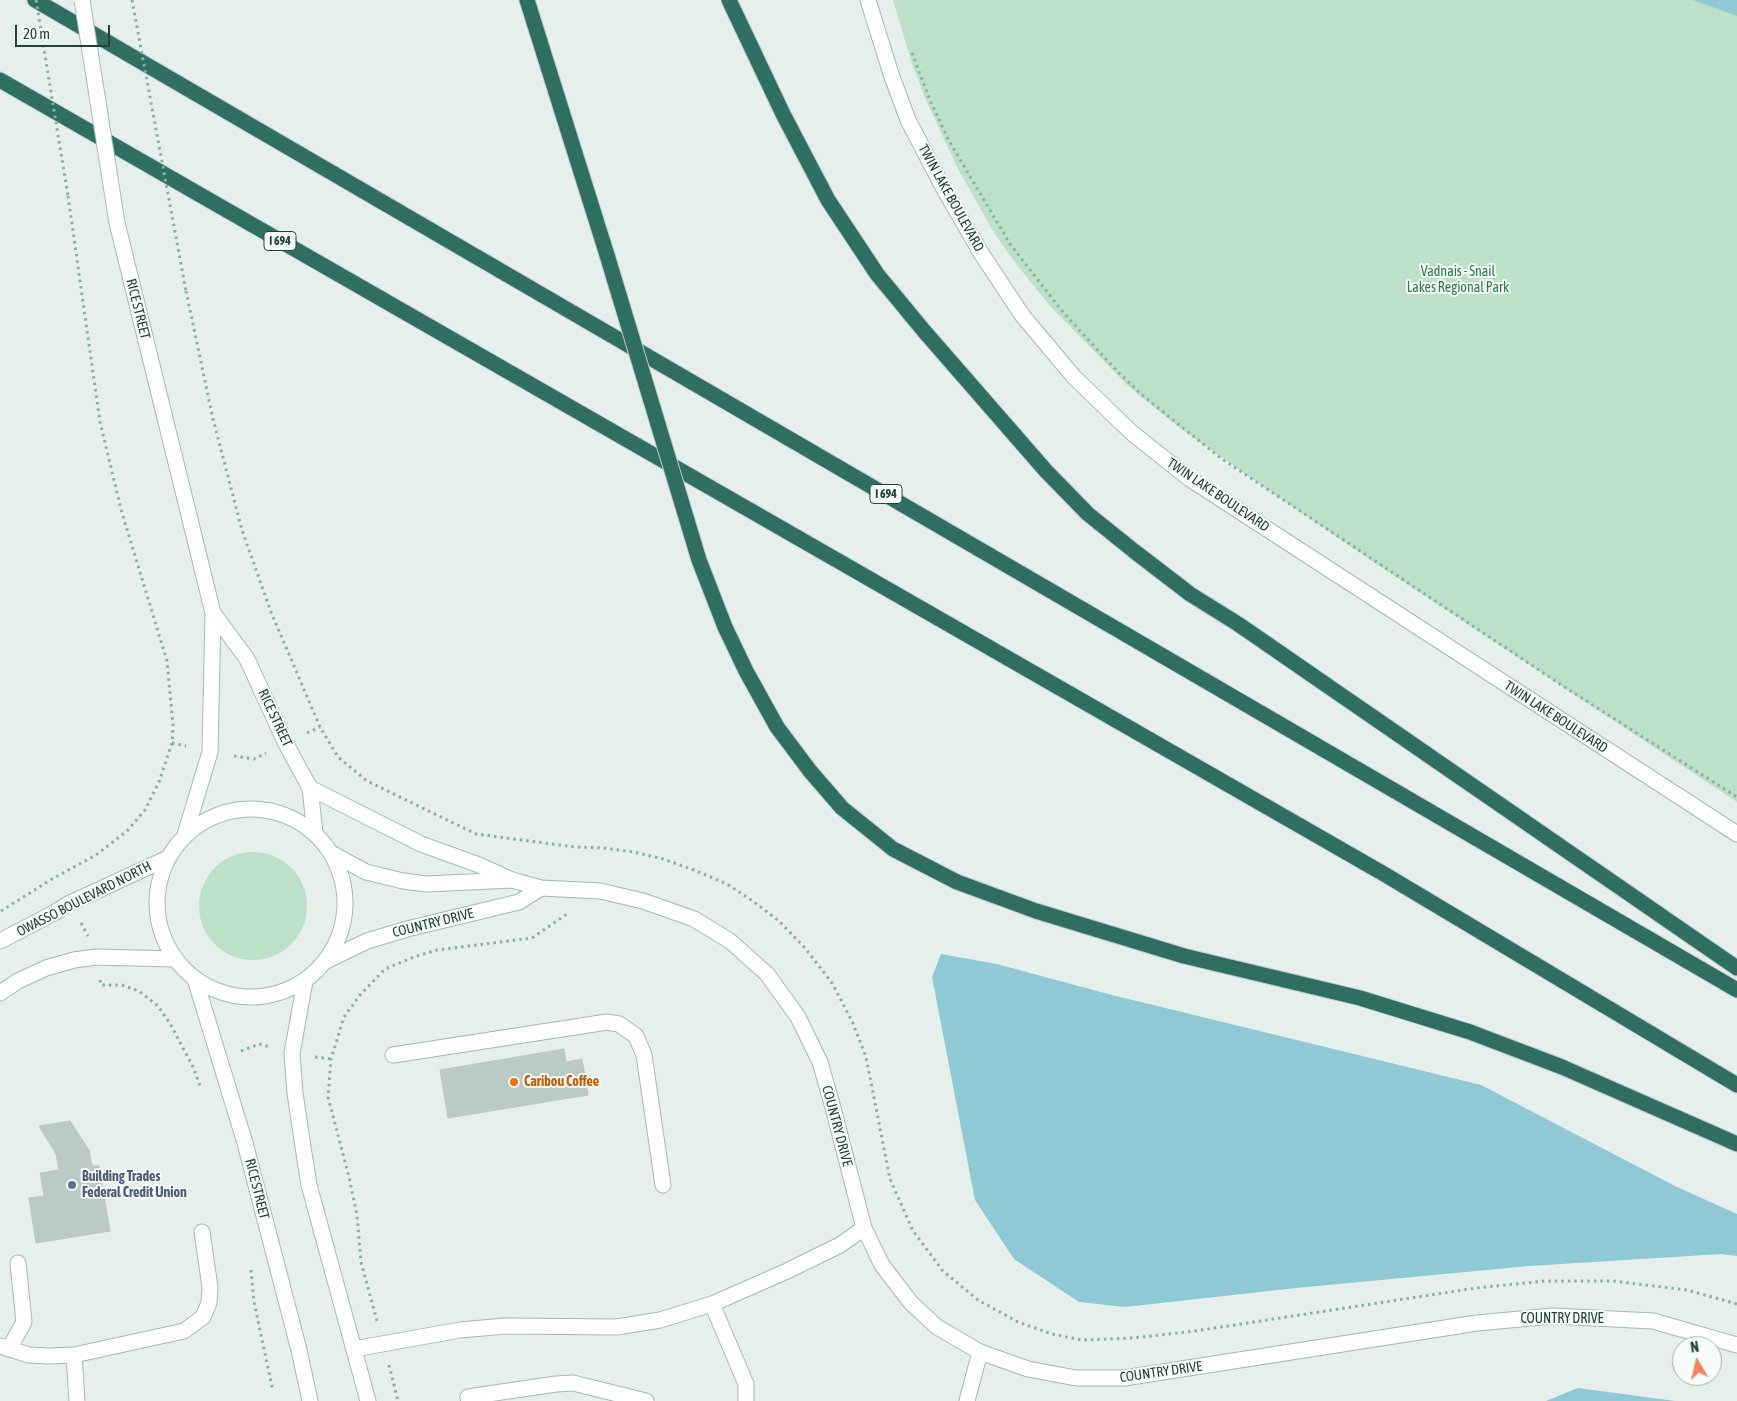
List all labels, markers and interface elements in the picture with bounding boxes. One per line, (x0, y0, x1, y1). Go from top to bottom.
scale bar (18, 15, 112, 47)
text: 20 m (23, 25, 50, 42)
street label: TWIN LAKE BOULEVARD (915, 142, 987, 254)
road number: I 694 (264, 232, 296, 250)
park label: Vadnais - Snail Lakes Regional Park (1407, 264, 1509, 296)
street label: RICE STREET (122, 277, 154, 341)
street label: TWIN LAKE BOULEVARD (1164, 455, 1272, 535)
road number: I 694 (870, 484, 902, 504)
street label: TWIN LAKE BOULEVARD (1501, 677, 1611, 757)
street label: RICE STREET (254, 686, 296, 750)
street label: OWASSO BOULEVARD NORTH (14, 858, 154, 940)
street label: COUNTRY DRIVE (391, 905, 475, 941)
place label: Caribou Coffee (524, 1074, 599, 1090)
marker: Caribou Coffee (508, 1076, 520, 1088)
street label: COUNTRY DRIVE (818, 1084, 856, 1168)
street label: RICE STREET (241, 1157, 273, 1221)
place label: Building Trades Federal Credit Union (82, 1169, 187, 1202)
marker: Building Trades Federal Credit Union (66, 1179, 78, 1191)
street label: COUNTRY DRIVE (1520, 1311, 1604, 1327)
north arrow (1672, 1336, 1722, 1386)
text: N (1689, 1339, 1700, 1356)
street label: COUNTRY DRIVE (1119, 1358, 1203, 1386)

